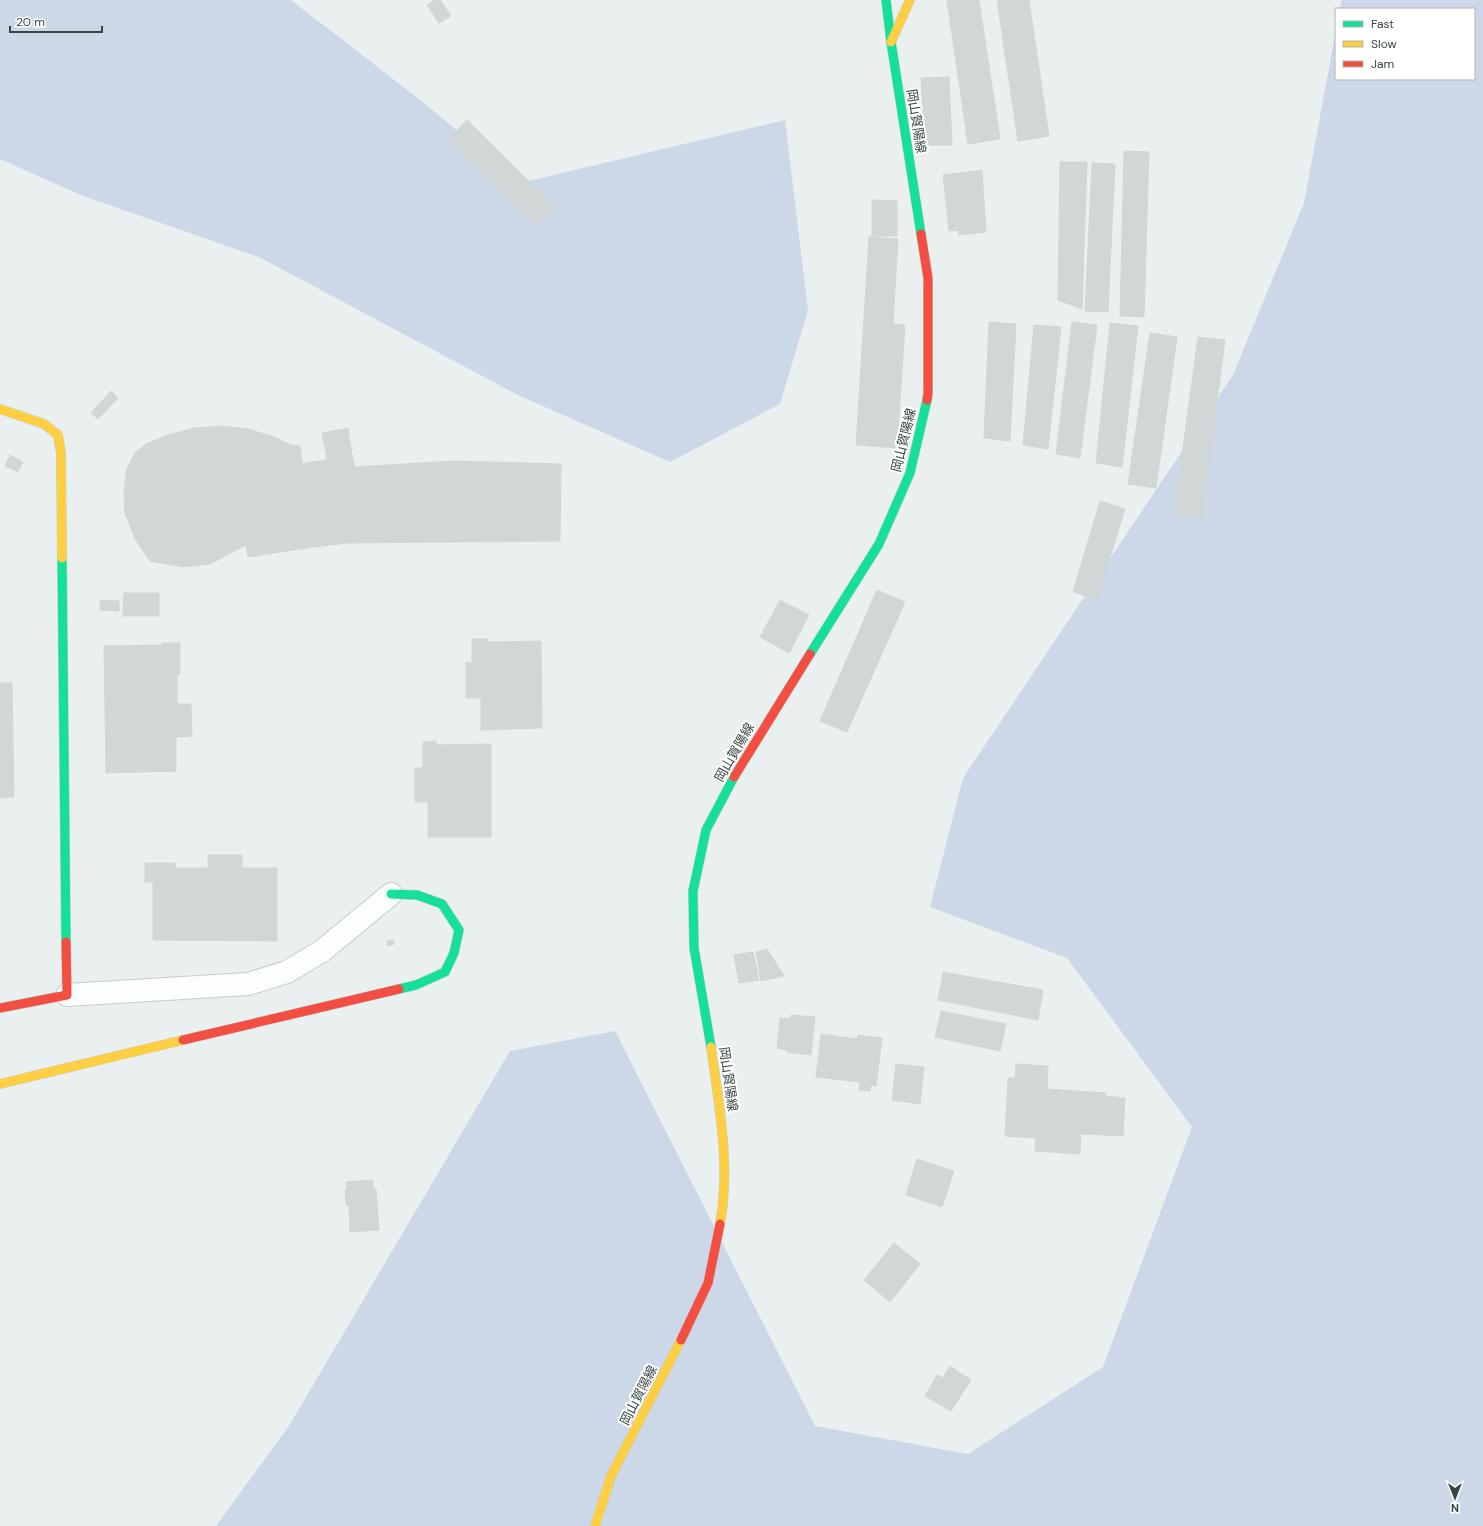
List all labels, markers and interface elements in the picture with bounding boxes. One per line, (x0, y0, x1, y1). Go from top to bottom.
scale bar (10, 8, 102, 34)
legend (1335, 8, 1475, 80)
text: 20 m (16, 14, 45, 30)
text: Fast (1371, 16, 1394, 32)
text: Slow (1371, 36, 1397, 52)
text: Jam (1371, 56, 1394, 72)
street label: 岡山賀陽線 (903, 88, 930, 155)
street label: 岡山賀陽線 (887, 407, 920, 474)
street label: 岡山賀陽線 (711, 720, 758, 785)
street label: 岡山賀陽線 (716, 1046, 741, 1112)
street label: 岡山賀陽線 (616, 1362, 661, 1428)
north arrow (1435, 1478, 1475, 1518)
text: N (1451, 1501, 1459, 1515)

